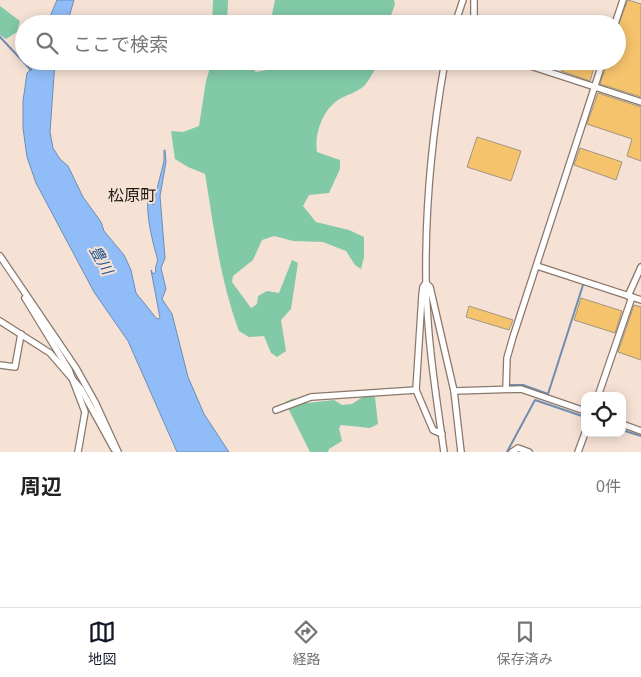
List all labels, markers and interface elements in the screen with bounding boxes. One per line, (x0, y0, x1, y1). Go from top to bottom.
search box (15, 15, 626, 70)
icon: search (33, 29, 61, 57)
text: ここで検索 (73, 34, 168, 55)
district label: 松原町 (108, 187, 156, 204)
water label: 豊川 (87, 243, 117, 279)
map controls (581, 392, 626, 437)
button: locate (581, 392, 626, 437)
text: 周辺 (20, 475, 62, 498)
text: 0件 (596, 478, 621, 495)
tab: 地図 (88, 618, 116, 668)
tab: 経路 (292, 618, 320, 668)
tab: 保存済み (497, 618, 553, 668)

